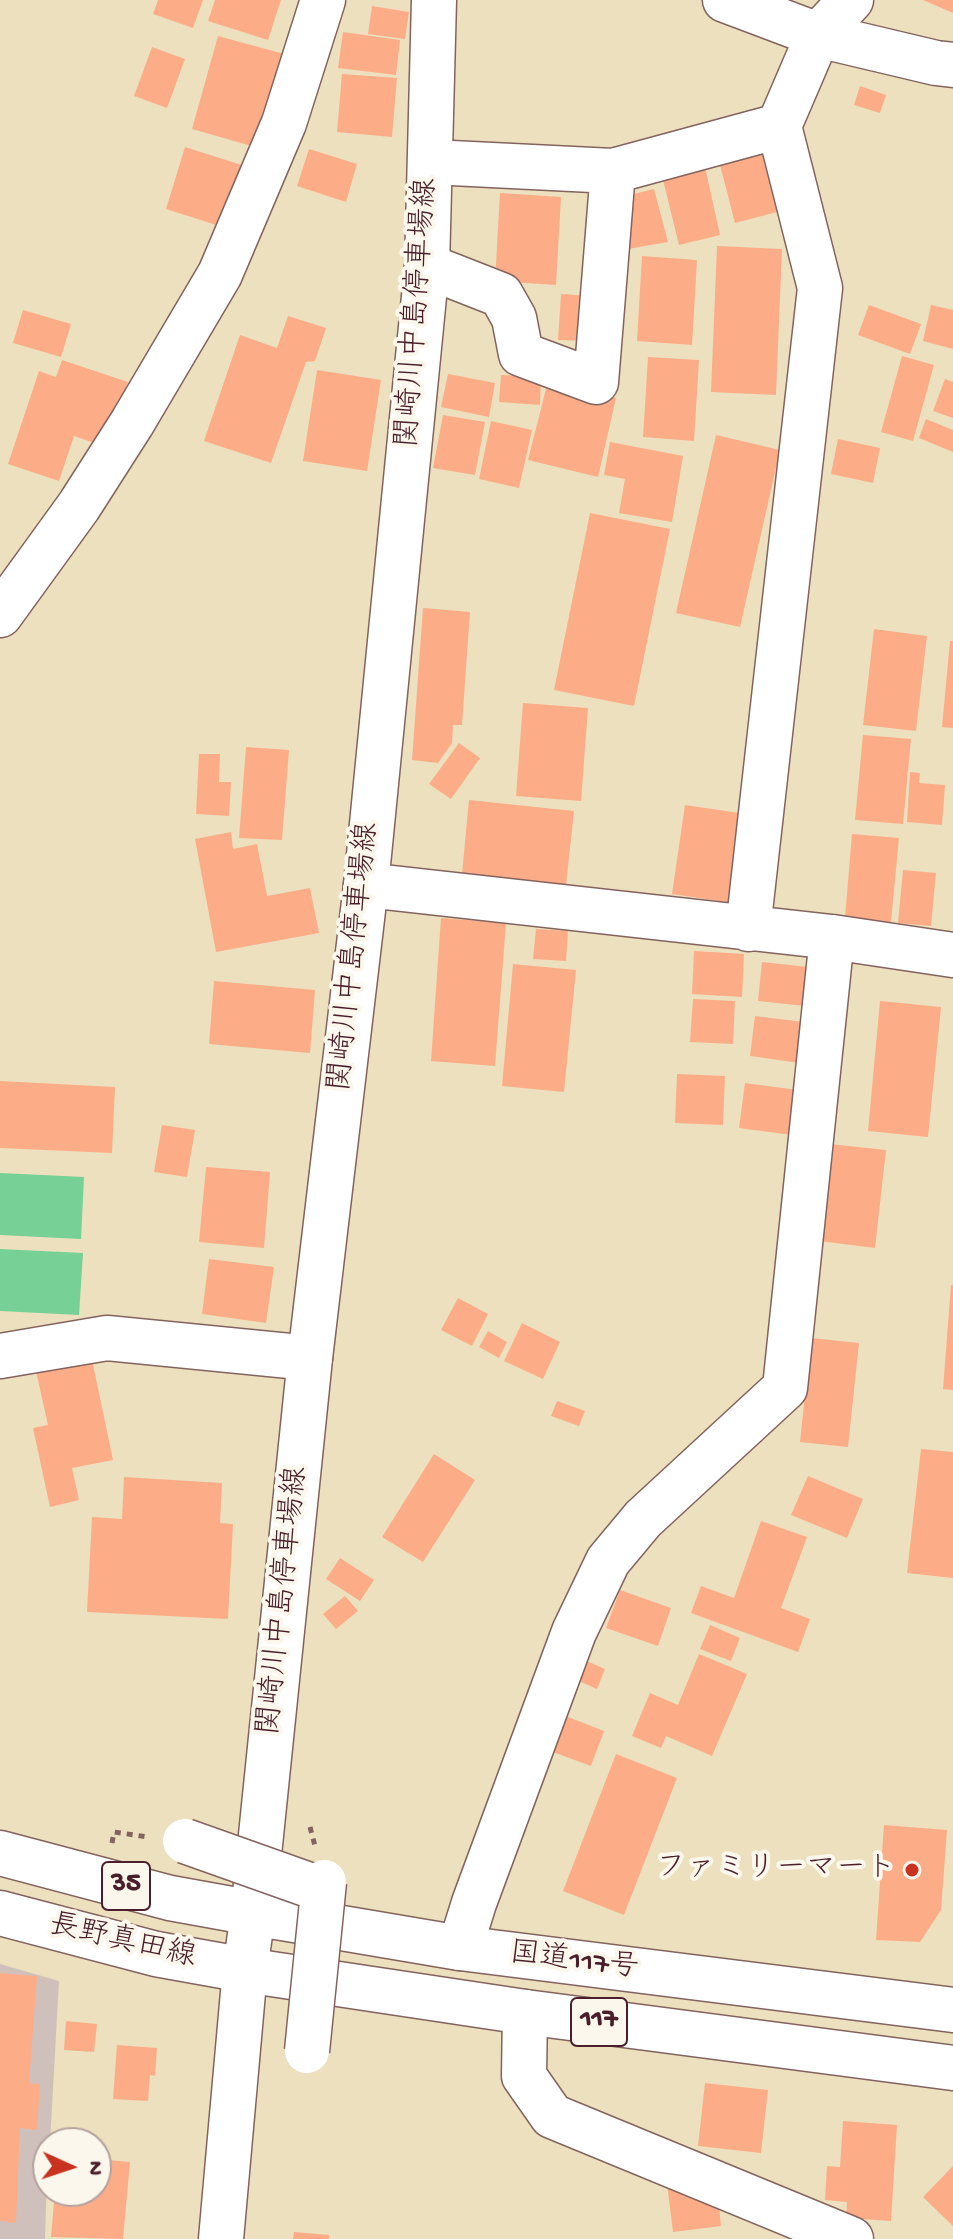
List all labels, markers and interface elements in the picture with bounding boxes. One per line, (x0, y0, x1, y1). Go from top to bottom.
street label: 関崎川中島停車場線 (392, 177, 446, 449)
street label: 関崎川中島停車場線 (324, 821, 388, 1093)
street label: 関崎川中島停車場線 (253, 1465, 317, 1737)
place label: ファミリーマート (656, 1852, 896, 1888)
marker: ファミリーマート (903, 1861, 921, 1879)
road number: 35 (102, 1862, 150, 1910)
street label: 長野真田線 (45, 1909, 199, 1977)
street label: 国道117号 (507, 1937, 641, 1989)
road number: 117 (571, 1998, 627, 2046)
north arrow (32, 2127, 112, 2207)
text: N (81, 2160, 107, 2176)

